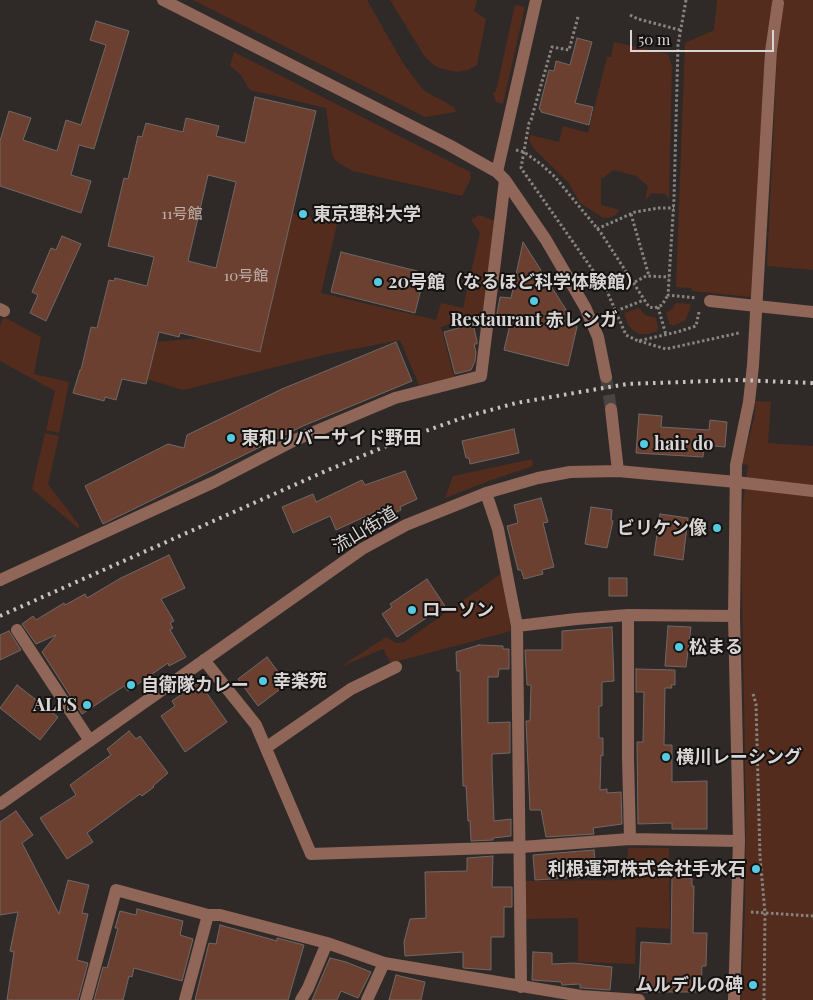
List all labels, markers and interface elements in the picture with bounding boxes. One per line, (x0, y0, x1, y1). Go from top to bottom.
scale bar (633, 20, 777, 52)
text: 50 m (638, 29, 670, 49)
place label: 東京理科大学 (313, 203, 421, 225)
house number: 11号館 (161, 205, 203, 223)
marker: 東京理科大学 (297, 208, 309, 220)
house number: 10号館 (224, 267, 268, 285)
place label: 20号館（なるほど科学体験館） (388, 271, 643, 293)
marker: 20号館（なるほど科学体験館） (372, 276, 384, 288)
marker: Restaurant 赤レンガ (528, 295, 540, 307)
place label: Restaurant 赤レンガ (450, 309, 618, 331)
place label: 東和リバーサイド野田 (241, 427, 421, 449)
marker: 東和リバーサイド野田 (225, 432, 237, 444)
place label: hair do (654, 433, 713, 455)
marker: hair do (638, 438, 650, 450)
street label: 流山街道 (329, 502, 401, 558)
place label: ビリケン像 (617, 517, 707, 539)
marker: ビリケン像 (711, 522, 723, 534)
place label: ローソン (422, 599, 494, 621)
marker: ローソン (406, 604, 418, 616)
place label: 松まる (689, 636, 743, 658)
marker: 松まる (673, 641, 685, 653)
place label: 幸楽苑 (273, 670, 327, 692)
place label: 自衛隊カレー (141, 674, 249, 696)
marker: 幸楽苑 (257, 675, 269, 687)
marker: 自衛隊カレー (125, 679, 137, 691)
place label: ALI'S (33, 694, 77, 716)
marker: ALI'S (81, 699, 93, 711)
place label: 横川レーシング (676, 746, 802, 768)
marker: 横川レーシング (660, 751, 672, 763)
place label: 利根運河株式会社手水石 (548, 858, 746, 880)
marker: 利根運河株式会社手水石 (750, 863, 762, 875)
place label: ムルデルの碑 (635, 974, 743, 996)
marker: ムルデルの碑 (747, 979, 759, 991)

